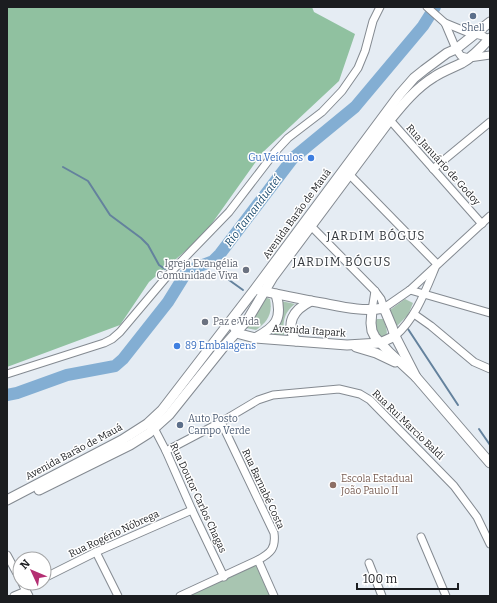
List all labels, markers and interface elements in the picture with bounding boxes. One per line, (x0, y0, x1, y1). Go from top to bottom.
marker: Shell (468, 11, 478, 21)
place label: Shell (461, 22, 485, 34)
street label: Rua Januário de Godoy (403, 122, 483, 209)
place label: Gu Veículos (248, 151, 303, 164)
marker: Gu Veículos (306, 153, 316, 163)
street label: Avenida Barão de Mauá (260, 166, 334, 261)
water label: Rio Tamanduateí (222, 172, 284, 249)
district label: JARDIM BÓGUS (326, 228, 425, 243)
district label: JARDIM BÓGUS (292, 254, 391, 269)
place label: Igreja Evangélia Comunidade Viva (157, 258, 239, 282)
marker: Igreja Evangélia Comunidade Viva (241, 265, 251, 275)
place label: Paz e Vida (213, 316, 260, 328)
marker: Paz e Vida (200, 317, 210, 327)
street label: Avenida Itapark (272, 322, 346, 340)
place label: 89 Embalagens (185, 340, 256, 352)
marker: 89 Embalagens (172, 341, 182, 351)
street label: Rua Rui Marcio Baldi (370, 388, 446, 462)
place label: Auto Posto Campo Verde (188, 413, 250, 437)
marker: Auto Posto Campo Verde (175, 420, 185, 430)
street label: Avenida Barão de Mauá (23, 421, 125, 483)
street label: Rua Doutor Carlos Chagas (167, 441, 229, 555)
street label: Rua Barnabé Costa (239, 447, 287, 531)
place label: Escola Estadual João Paulo II (340, 473, 413, 497)
marker: Escola Estadual João Paulo II (328, 480, 338, 490)
street label: Rua Rogério Nóbrega (67, 508, 161, 560)
north arrow (12, 551, 52, 591)
text: N (18, 556, 33, 572)
scale bar (357, 565, 458, 591)
text: 100 m (363, 572, 398, 586)

